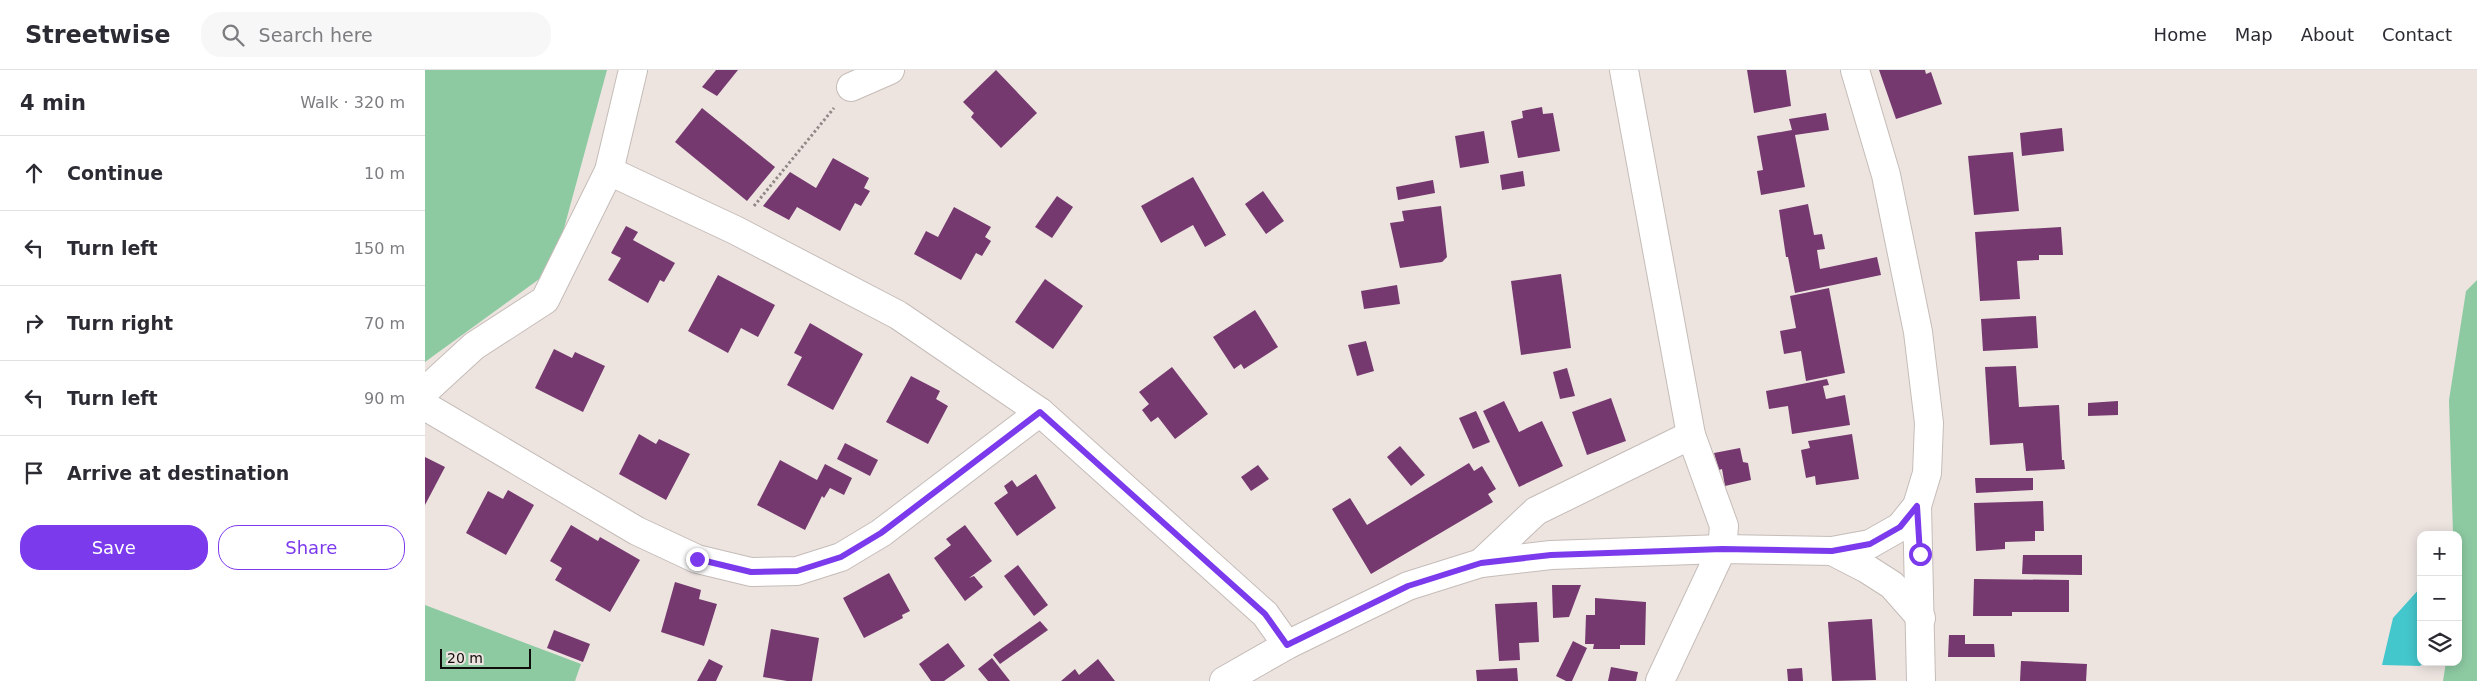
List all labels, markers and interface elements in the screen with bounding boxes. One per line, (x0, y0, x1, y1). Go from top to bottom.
search box (201, 12, 551, 57)
text: Streetwise (25, 21, 171, 49)
icon: search (219, 21, 247, 49)
text: Search here (259, 24, 373, 46)
text: Home (2154, 24, 2207, 45)
text: Map (2235, 24, 2273, 45)
text: About (2301, 24, 2354, 45)
text: Contact (2382, 24, 2452, 45)
text: 4 min (20, 91, 86, 115)
text: Walk · 320 m (300, 93, 405, 112)
icon: ahead (20, 159, 48, 187)
text: Continue (67, 162, 163, 184)
text: 10 m (364, 164, 405, 183)
icon: left (20, 234, 48, 262)
text: Turn left (67, 237, 158, 259)
text: 150 m (354, 239, 405, 258)
icon: right (20, 309, 48, 337)
text: Turn right (67, 312, 173, 334)
text: 70 m (364, 314, 405, 333)
icon: left (20, 384, 48, 412)
text: Turn left (67, 387, 158, 409)
text: 90 m (364, 389, 405, 408)
icon: arrive (20, 459, 48, 487)
text: Arrive at destination (67, 462, 289, 484)
button: Save (20, 525, 208, 570)
button: Share (218, 525, 405, 570)
map controls (2417, 531, 2462, 666)
button: + (2417, 531, 2462, 576)
route start (1909, 543, 1932, 566)
route end (686, 548, 709, 571)
button: − (2417, 576, 2462, 621)
button: layers (2417, 621, 2462, 666)
scale bar (440, 646, 531, 669)
text: 20 m (447, 650, 483, 666)

